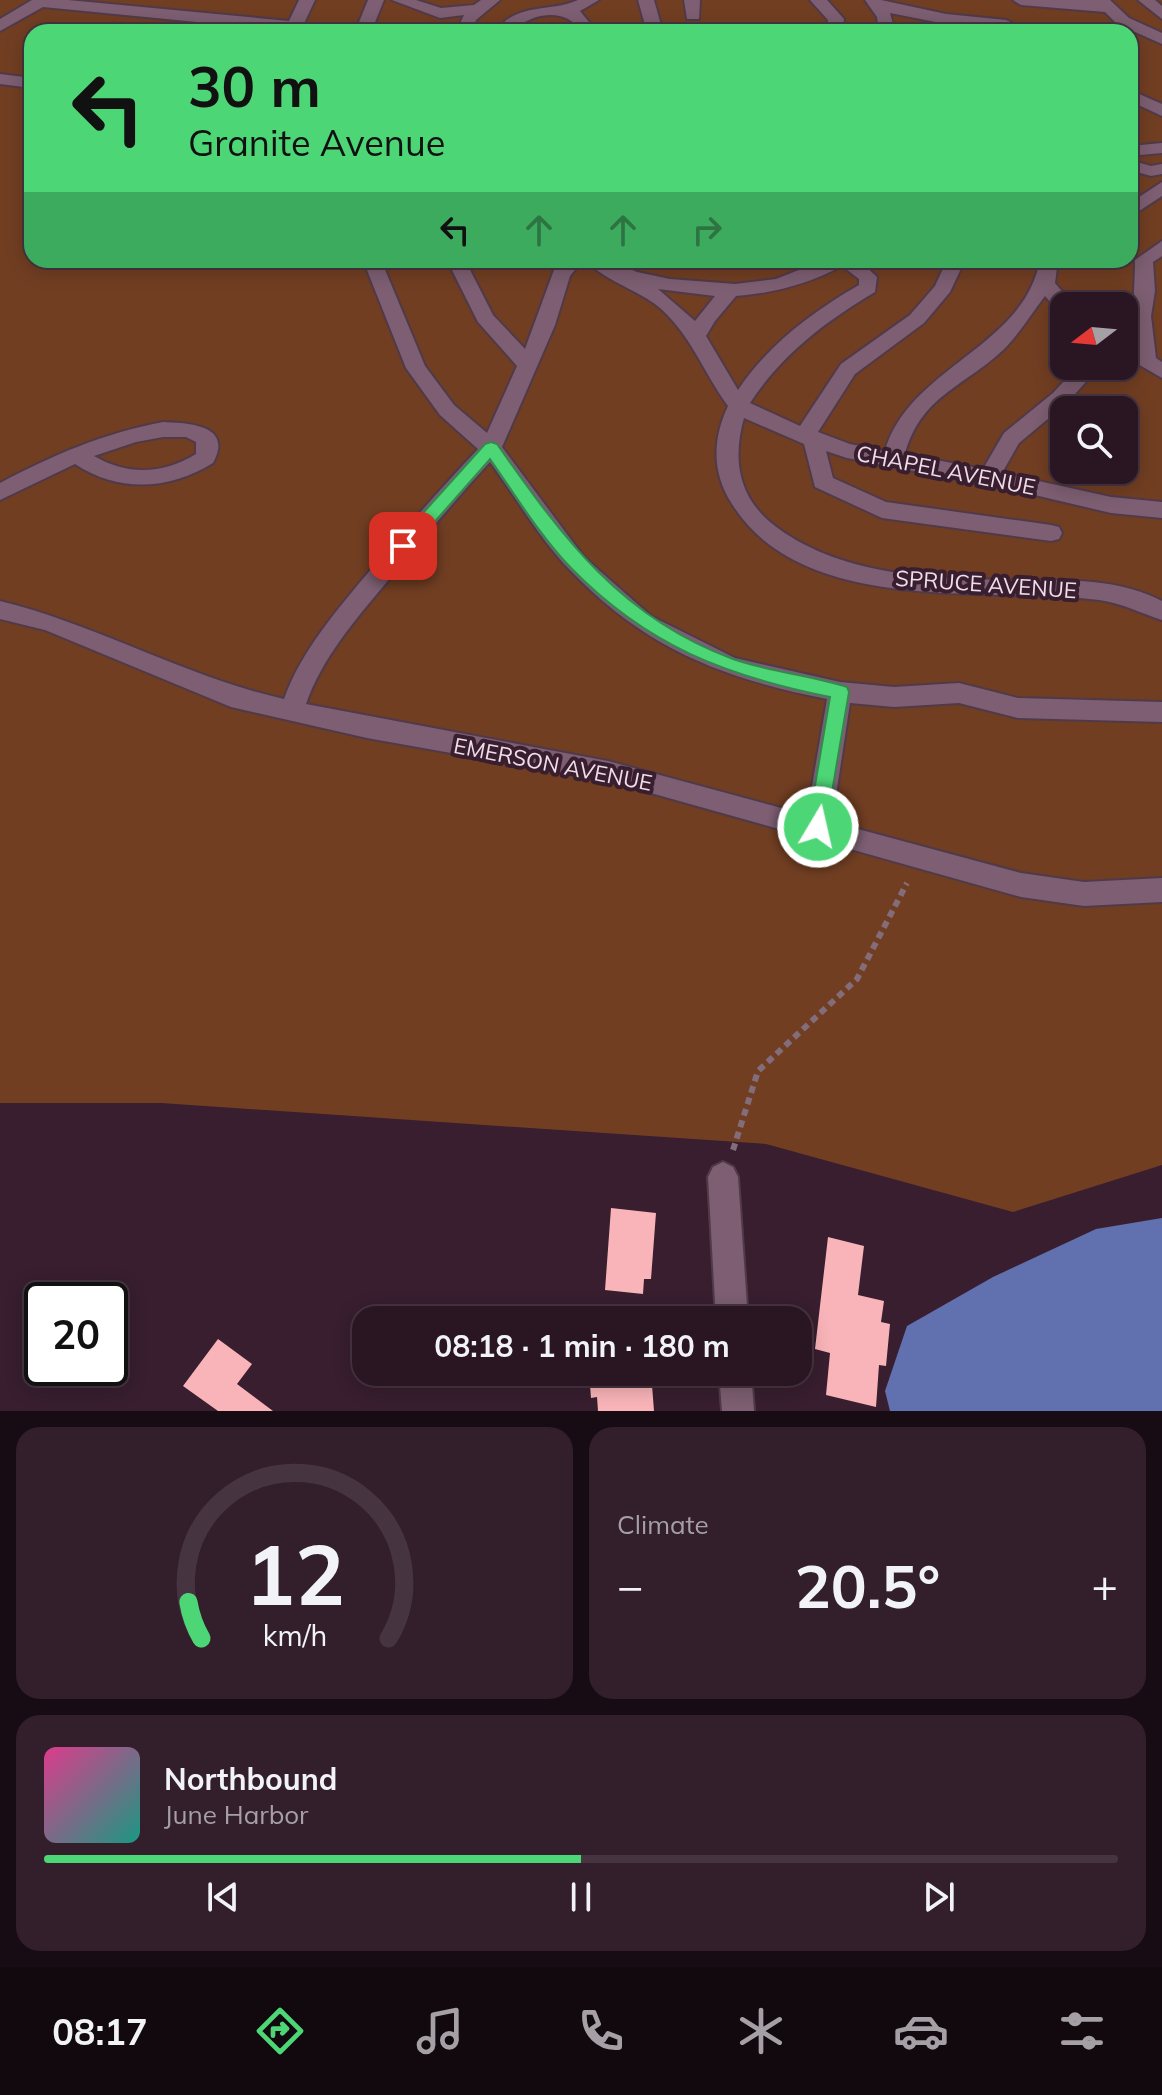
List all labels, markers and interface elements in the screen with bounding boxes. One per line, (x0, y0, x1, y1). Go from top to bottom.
text: 30 m (188, 51, 321, 121)
icon: left (56, 56, 160, 160)
text: Granite Avenue (188, 120, 445, 165)
icon: left (433, 208, 477, 252)
icon: ahead (517, 208, 561, 252)
icon: ahead (601, 208, 645, 252)
icon: right (685, 208, 729, 252)
north arrow (1050, 292, 1138, 380)
map controls (1050, 292, 1138, 484)
button: search (1050, 396, 1138, 484)
street label: CHAPEL AVENUE (854, 439, 1038, 501)
pin (369, 512, 437, 580)
icon: arrive (381, 524, 425, 568)
street label: SPRUCE AVENUE (894, 564, 1078, 604)
street label: EMERSON AVENUE (451, 731, 655, 797)
position arrow (776, 785, 860, 869)
speed limit sign: 20 (24, 1282, 128, 1386)
text: 08:18 · 1 min · 180 m (434, 1327, 730, 1365)
text: Climate (617, 1508, 709, 1541)
text: 12 (245, 1521, 344, 1626)
text: 20.5° (795, 1548, 940, 1623)
text: − (617, 1558, 643, 1613)
text: + (1092, 1558, 1118, 1613)
text: km/h (262, 1617, 327, 1653)
text: Northbound (164, 1760, 337, 1798)
text: June Harbor (164, 1798, 309, 1831)
icon: previous (201, 1875, 245, 1919)
icon: pause (559, 1875, 603, 1919)
icon: next (917, 1875, 961, 1919)
icon: directions (252, 2003, 308, 2059)
icon: music (412, 2003, 468, 2059)
icon: phone (573, 2003, 629, 2059)
icon: climate (733, 2003, 789, 2059)
icon: car (893, 2003, 949, 2059)
icon: filters (1054, 2003, 1110, 2059)
text: 08:17 (52, 2009, 148, 2054)

